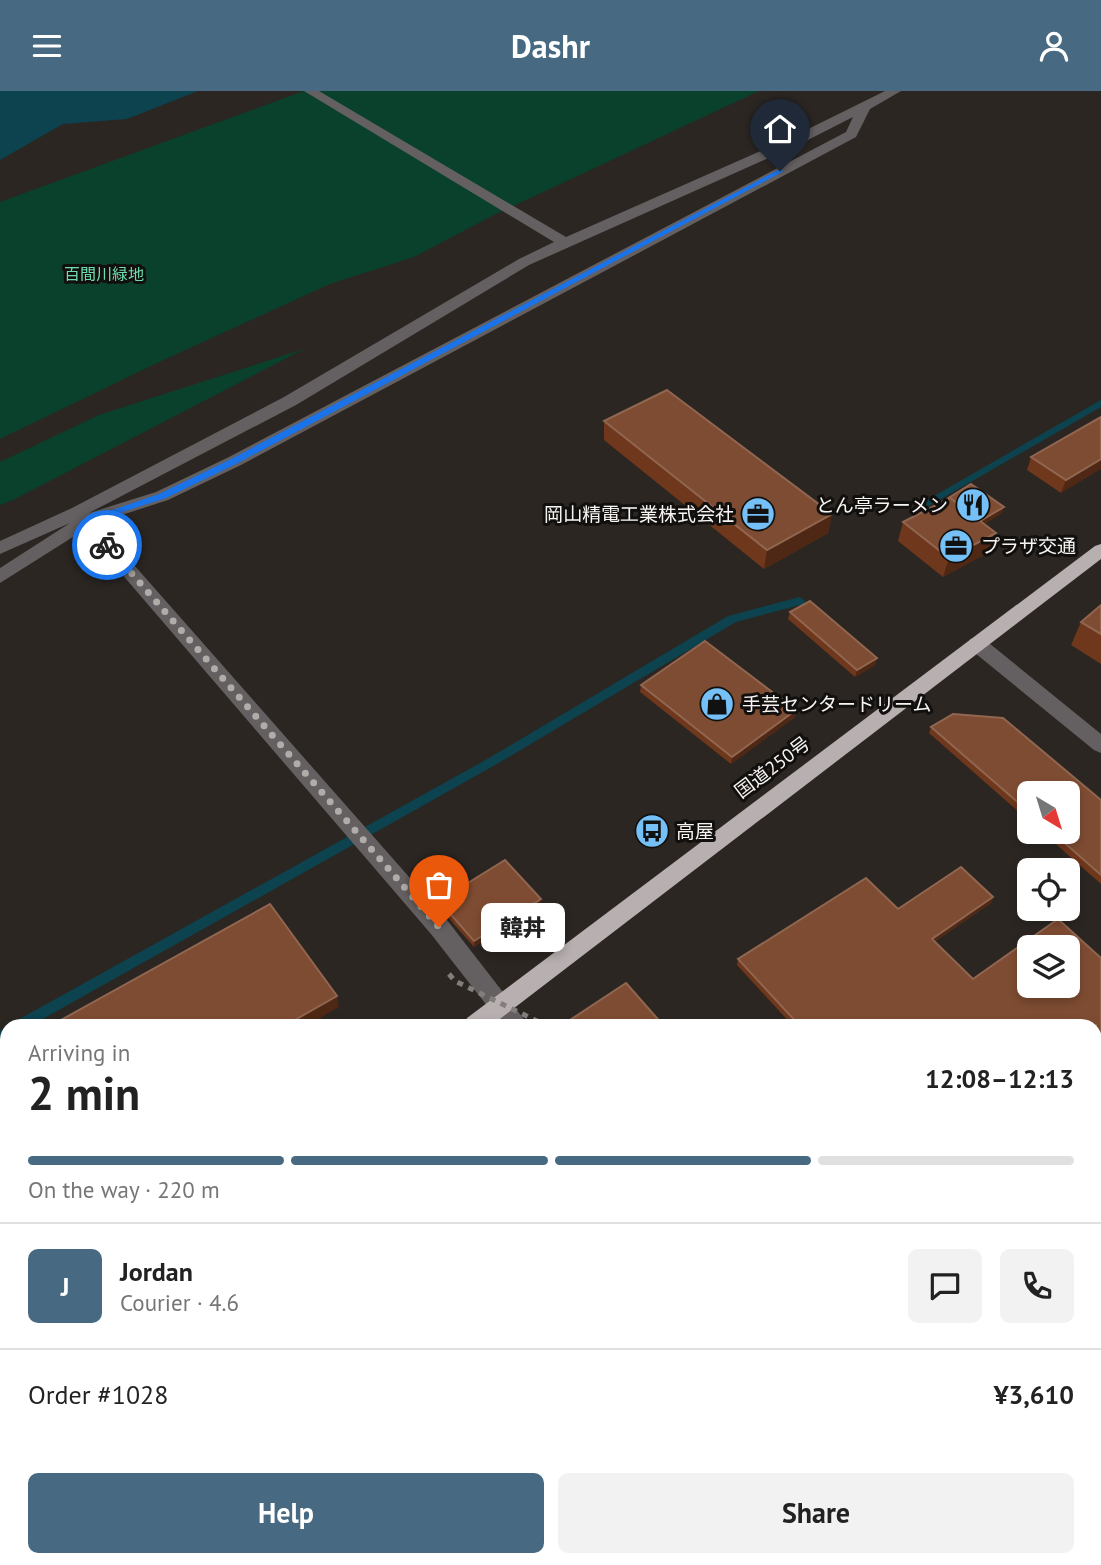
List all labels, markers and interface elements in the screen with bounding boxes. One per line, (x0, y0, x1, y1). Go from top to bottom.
text: Dashr (511, 25, 590, 67)
icon: menu (28, 27, 66, 65)
icon: person (1035, 27, 1073, 65)
pin (750, 99, 810, 171)
icon: home (761, 110, 799, 148)
park label: 百間川緑地 (64, 264, 144, 284)
restaurant icon: とん亭ラーメン (954, 486, 992, 524)
place label: とん亭ラーメン (816, 493, 948, 517)
office icon: 岡山精電工業株式会社 (739, 495, 777, 533)
place label: 岡山精電工業株式会社 (544, 502, 734, 526)
courier (72, 510, 142, 580)
icon: bike (88, 526, 126, 564)
office icon: プラザ交通 (937, 527, 975, 565)
place label: プラザ交通 (981, 534, 1076, 558)
shop icon: 手芸センタードリーム (698, 685, 736, 723)
place label: 手芸センタードリーム (742, 692, 931, 716)
street label: 国道250号 (730, 731, 814, 803)
north arrow (1017, 781, 1080, 843)
map controls (1017, 781, 1080, 998)
bus stop icon: 高屋 (633, 812, 671, 850)
place label: 高屋 (676, 819, 714, 843)
pin (409, 855, 469, 927)
button: locate (1017, 858, 1080, 921)
icon: bag (420, 866, 458, 904)
callout: 韓丼 (481, 903, 565, 951)
text: 韓丼 (500, 913, 546, 942)
button: layers (1017, 935, 1080, 998)
text: Arriving in (28, 1038, 130, 1067)
text: 12:08–12:13 (925, 1062, 1074, 1095)
text: 2 min (28, 1063, 140, 1123)
text: On the way · 220 m (28, 1175, 220, 1204)
button: chat (908, 1249, 982, 1323)
button: phone (1000, 1249, 1074, 1323)
text: Jordan (120, 1255, 193, 1288)
text: J (61, 1270, 69, 1303)
text: Courier · 4.6 (120, 1288, 239, 1317)
text: Order #1028 (28, 1378, 168, 1411)
text: ¥3,610 (994, 1378, 1074, 1411)
button: Help (28, 1473, 544, 1553)
button: Share (558, 1473, 1074, 1553)

